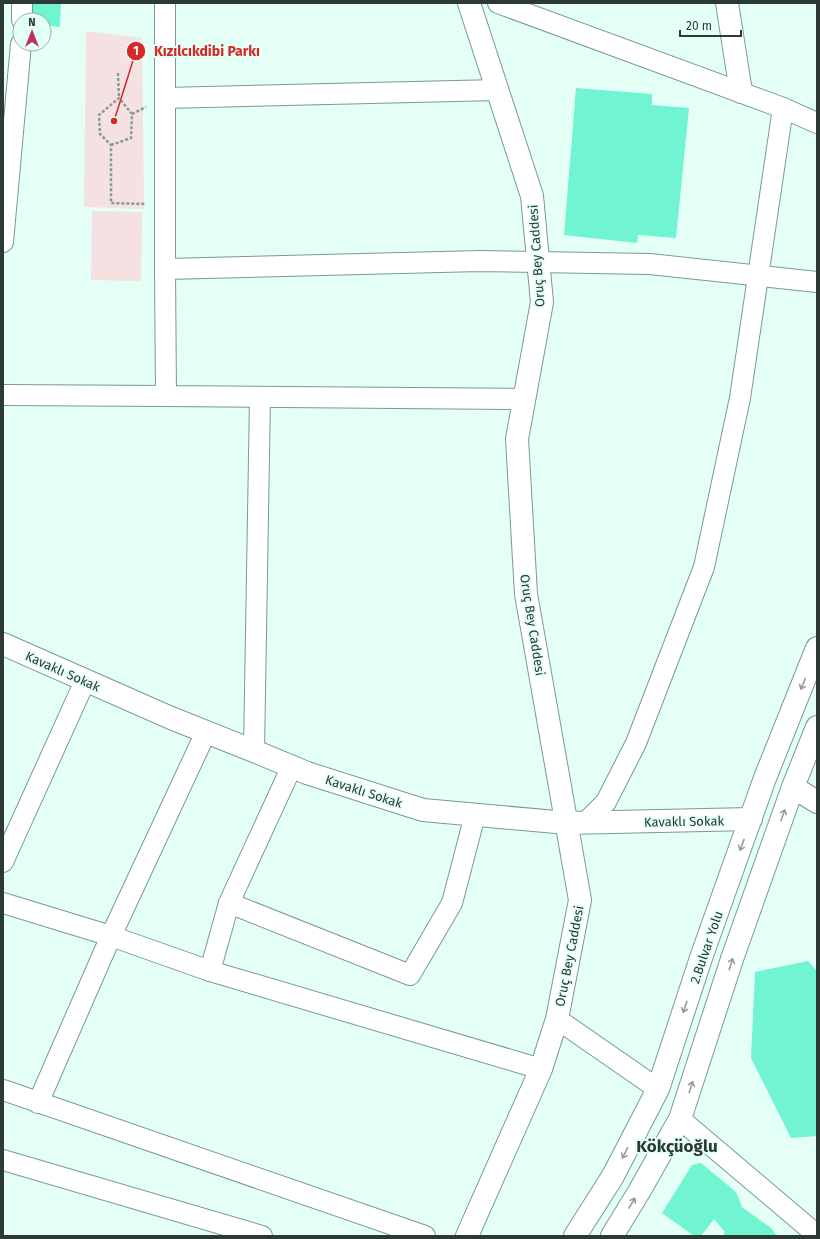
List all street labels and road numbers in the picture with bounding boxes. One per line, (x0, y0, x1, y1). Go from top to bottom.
street label: Oruç Bey Caddesi (525, 204, 548, 308)
street label: Oruç Bey Caddesi (517, 573, 548, 677)
street label: Kavaklı Sokak (23, 648, 103, 695)
street label: Kavaklı Sokak (323, 772, 405, 811)
street label: Kavaklı Sokak (644, 813, 725, 830)
street label: Oruç Bey Caddesi (552, 904, 587, 1008)
street label: 2.Bulvar Yolu (687, 909, 726, 985)

